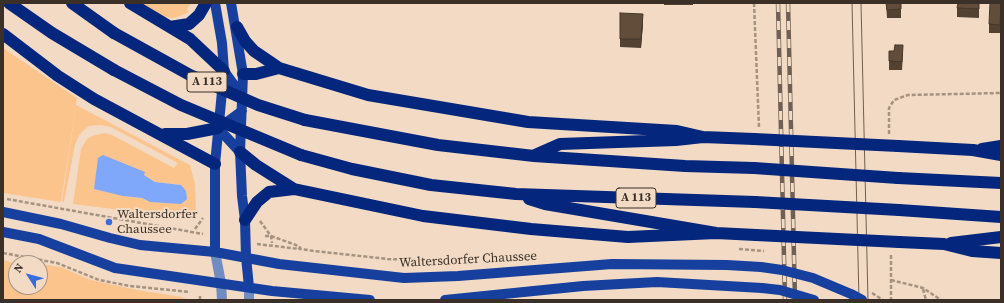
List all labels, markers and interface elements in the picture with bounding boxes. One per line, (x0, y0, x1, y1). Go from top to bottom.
road number: A 113 (187, 72, 227, 92)
road number: A 113 (616, 188, 656, 208)
place label: Waltersdorfer Chaussee (117, 207, 197, 238)
marker: Waltersdorfer Chaussee (104, 217, 114, 227)
street label: Waltersdorfer Chaussee (399, 249, 537, 271)
north arrow (8, 255, 48, 295)
text: N (10, 261, 27, 276)

